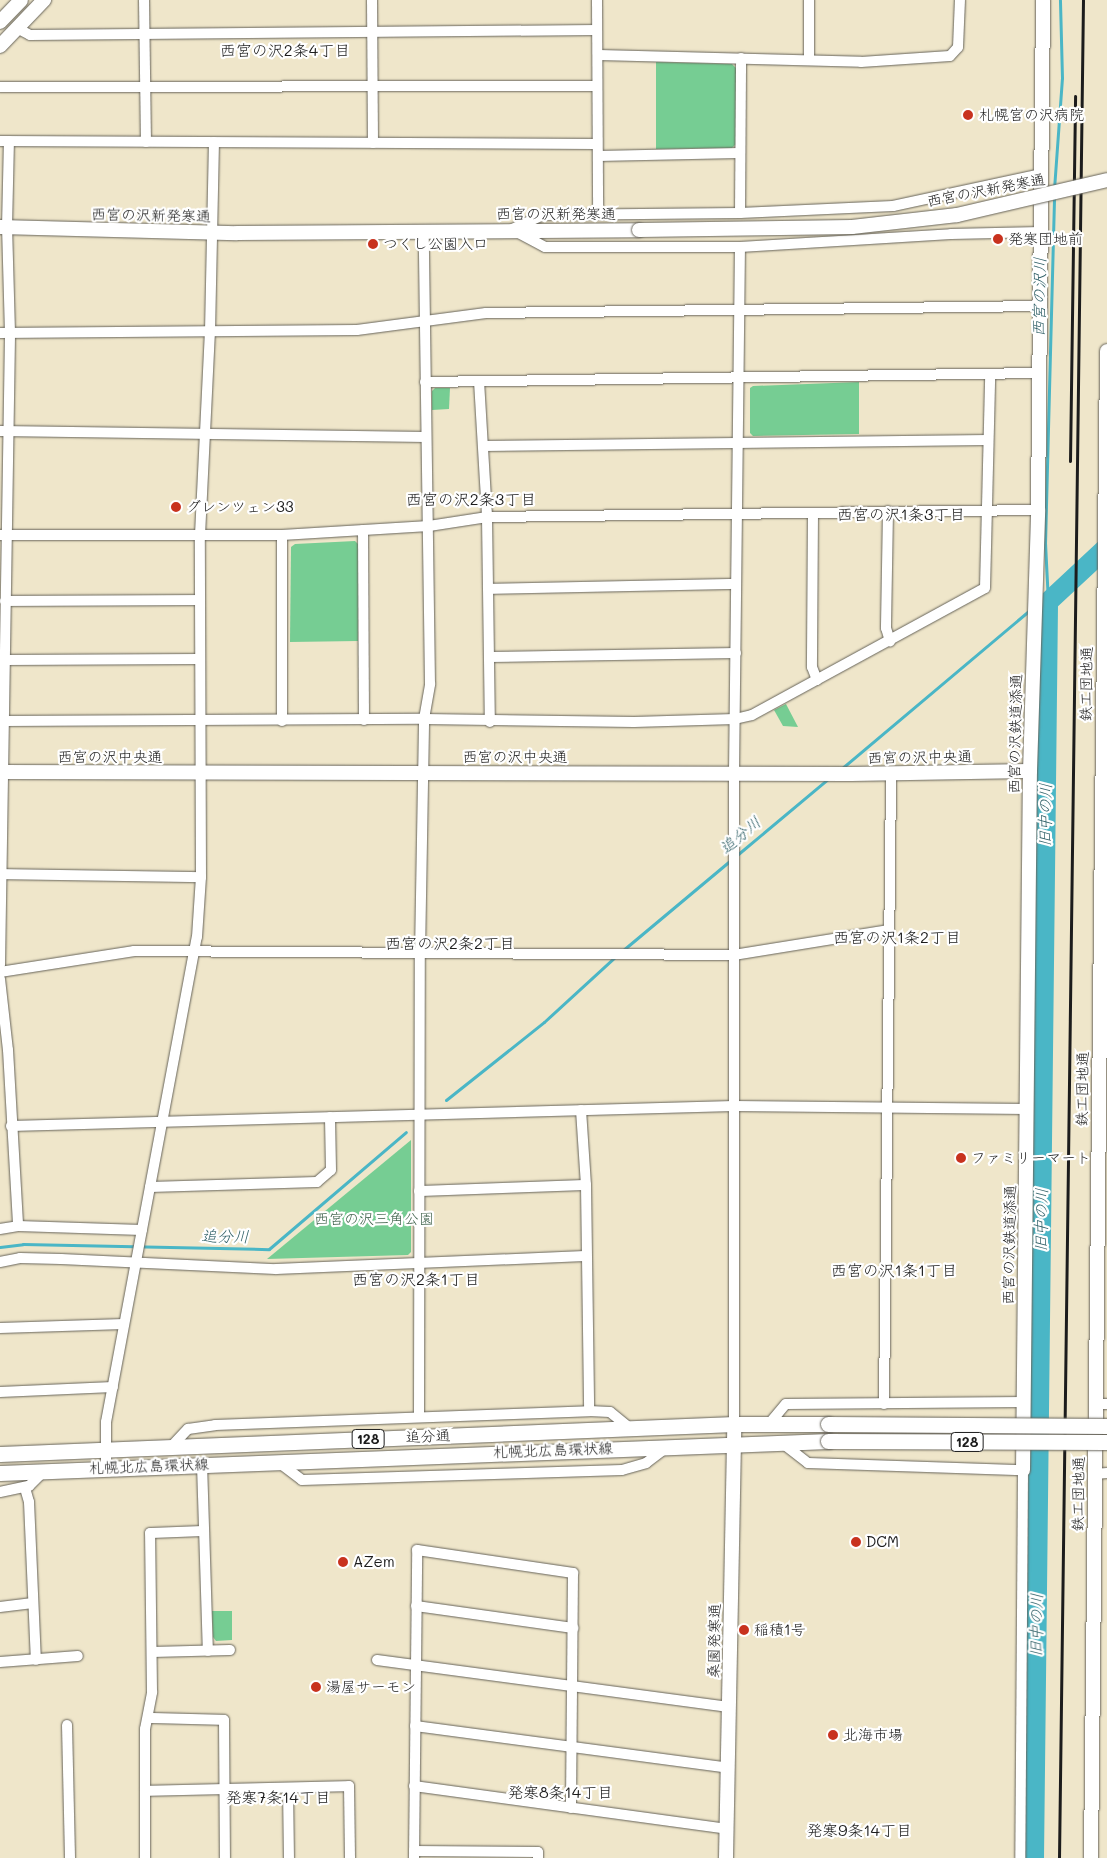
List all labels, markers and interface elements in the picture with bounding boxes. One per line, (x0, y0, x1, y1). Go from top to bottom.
district label: 西宮の沢2条4丁目 (220, 40, 350, 60)
place label: 札幌宮の沢病院 (979, 106, 1084, 124)
marker: 札幌宮の沢病院 (961, 108, 975, 122)
street label: 西宮の沢新発寒通 (925, 170, 1047, 210)
street label: 西宮の沢新発寒通 (91, 205, 211, 225)
street label: 西宮の沢新発寒通 (496, 205, 616, 223)
place label: 発寒団地前 (1008, 230, 1083, 248)
marker: 発寒団地前 (992, 233, 1004, 245)
place label: つくし公園入口 (383, 235, 488, 253)
marker: つくし公園入口 (367, 238, 379, 250)
water label: 西宮の沢川 (1029, 257, 1049, 337)
district label: 西宮の沢2条3丁目 (406, 489, 536, 509)
place label: グレンツェン33 (186, 498, 294, 516)
marker: グレンツェン33 (170, 501, 182, 513)
district label: 西宮の沢1条3丁目 (837, 504, 965, 524)
street label: 鉄工団地通 (1076, 646, 1096, 722)
street label: 西宮の沢鉄道添通 (1005, 674, 1025, 794)
street label: 西宮の沢中央通 (867, 747, 973, 767)
street label: 西宮の沢中央通 (58, 748, 162, 766)
street label: 西宮の沢中央通 (463, 748, 567, 766)
water label: 旧中の川 (1035, 783, 1055, 847)
water label: 追分川 (715, 812, 765, 858)
district label: 西宮の沢1条2丁目 (833, 927, 961, 947)
district label: 西宮の沢2条2丁目 (385, 933, 515, 953)
street label: 鉄工団地通 (1072, 1051, 1092, 1127)
place label: ファミリーマート (971, 1149, 1091, 1167)
marker: ファミリーマート (955, 1152, 967, 1164)
street label: 西宮の沢鉄道添通 (999, 1185, 1019, 1305)
water label: 旧中の川 (1031, 1188, 1051, 1252)
park label: 西宮の沢三角公園 (314, 1210, 434, 1228)
water label: 追分川 (201, 1226, 249, 1246)
district label: 西宮の沢1条1丁目 (831, 1260, 957, 1280)
district label: 西宮の沢2条1丁目 (352, 1269, 480, 1289)
street label: 追分通 (405, 1426, 451, 1446)
road number: 128 (350, 1428, 386, 1450)
road number: 128 (950, 1430, 984, 1454)
street label: 札幌北広島環状線 (493, 1439, 613, 1461)
street label: 札幌北広島環状線 (89, 1455, 209, 1477)
street label: 鉄工団地通 (1068, 1456, 1088, 1532)
place label: DCM (866, 1533, 899, 1551)
marker: DCM (850, 1536, 862, 1548)
place label: AZem (353, 1553, 395, 1571)
marker: AZem (337, 1556, 349, 1568)
water label: 旧中の川 (1026, 1593, 1046, 1657)
street label: 桑園発寒通 (704, 1603, 724, 1679)
place label: 稲積1号 (754, 1621, 806, 1639)
marker: 稲積1号 (738, 1624, 750, 1636)
place label: 湯屋サーモン (326, 1678, 416, 1696)
marker: 湯屋サーモン (310, 1681, 322, 1693)
place label: 北海市場 (843, 1726, 903, 1744)
marker: 北海市場 (827, 1729, 839, 1741)
district label: 発寒8条14丁目 (507, 1782, 613, 1802)
district label: 発寒7条14丁目 (225, 1787, 331, 1807)
district label: 発寒9条14丁目 (806, 1820, 912, 1840)

